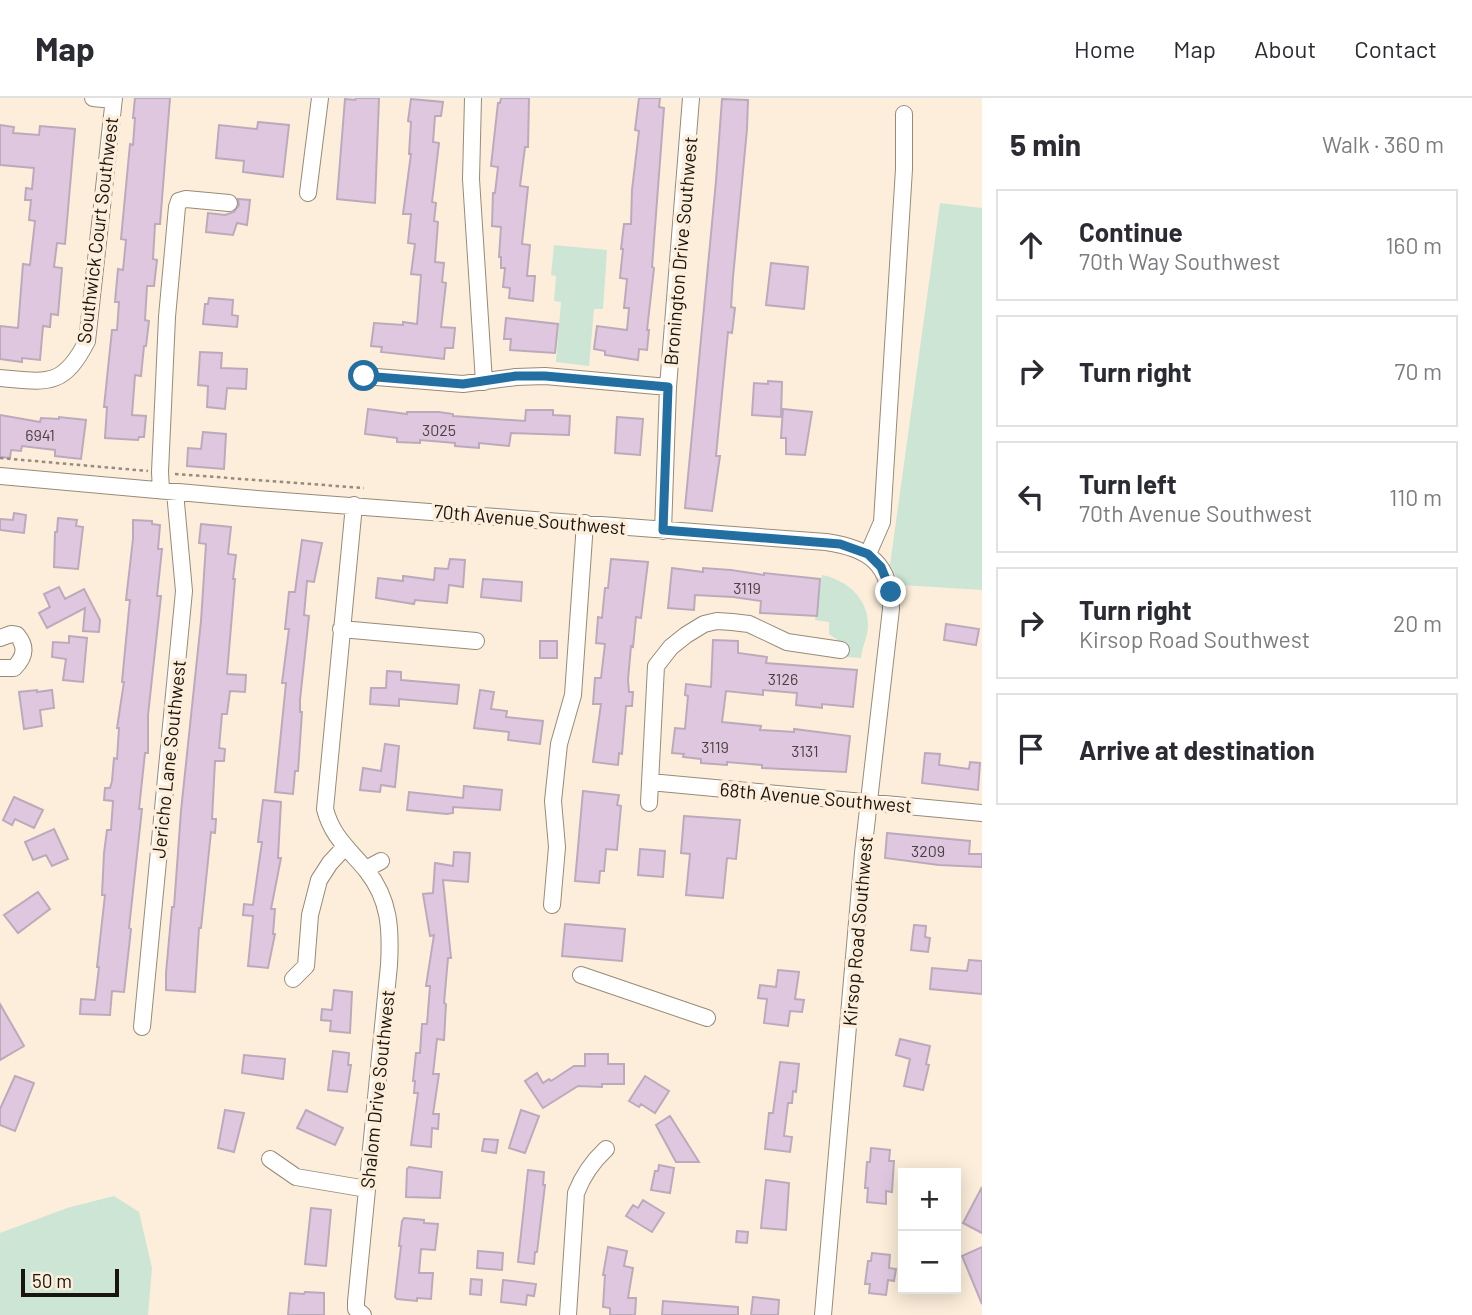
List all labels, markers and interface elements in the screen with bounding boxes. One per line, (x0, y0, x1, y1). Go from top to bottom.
text: Map (35, 28, 95, 68)
text: Home (1074, 34, 1135, 63)
text: Map (1173, 34, 1216, 63)
text: About (1254, 34, 1316, 63)
text: Contact (1354, 34, 1437, 63)
street label: Southwick Court Southwest (72, 115, 122, 345)
text: 5 min (1010, 126, 1081, 162)
text: Walk · 360 m (1322, 130, 1444, 158)
street label: Bronington Drive Southwest (659, 136, 701, 366)
text: Continue (1079, 216, 1183, 247)
icon: ahead (1012, 226, 1050, 264)
text: 160 m (1385, 231, 1442, 259)
text: 70th Way Southwest (1079, 247, 1281, 275)
icon: right (1012, 352, 1050, 390)
text: Turn right (1079, 356, 1192, 387)
text: 70 m (1395, 357, 1442, 385)
route start (348, 360, 379, 391)
house number: 3025 (422, 420, 456, 439)
house number: 6941 (25, 425, 55, 444)
text: Turn left (1079, 468, 1177, 499)
icon: left (1012, 478, 1050, 516)
text: 110 m (1389, 483, 1442, 511)
street label: 70th Avenue Southwest (433, 499, 627, 539)
text: 70th Avenue Southwest (1079, 499, 1312, 527)
route end (875, 576, 906, 607)
house number: 3119 (733, 578, 761, 597)
text: Turn right (1079, 594, 1192, 625)
icon: right (1012, 604, 1050, 642)
text: 20 m (1393, 609, 1442, 637)
text: Kirsop Road Southwest (1079, 625, 1310, 653)
street label: Jericho Lane Southwest (146, 659, 190, 859)
house number: 3126 (768, 669, 798, 688)
icon: arrive (1012, 730, 1050, 768)
text: Arrive at destination (1079, 734, 1315, 765)
house number: 3119 (701, 737, 729, 756)
house number: 3131 (791, 741, 819, 760)
street label: 68th Avenue Southwest (719, 777, 913, 817)
street label: Kirsop Road Southwest (837, 835, 877, 1027)
house number: 3209 (911, 841, 945, 860)
street label: Shalom Drive Southwest (355, 989, 399, 1189)
map controls (898, 1168, 961, 1294)
button: + (898, 1168, 961, 1231)
button: − (898, 1231, 961, 1294)
scale bar (21, 1266, 119, 1298)
text: 50 m (32, 1269, 72, 1292)

